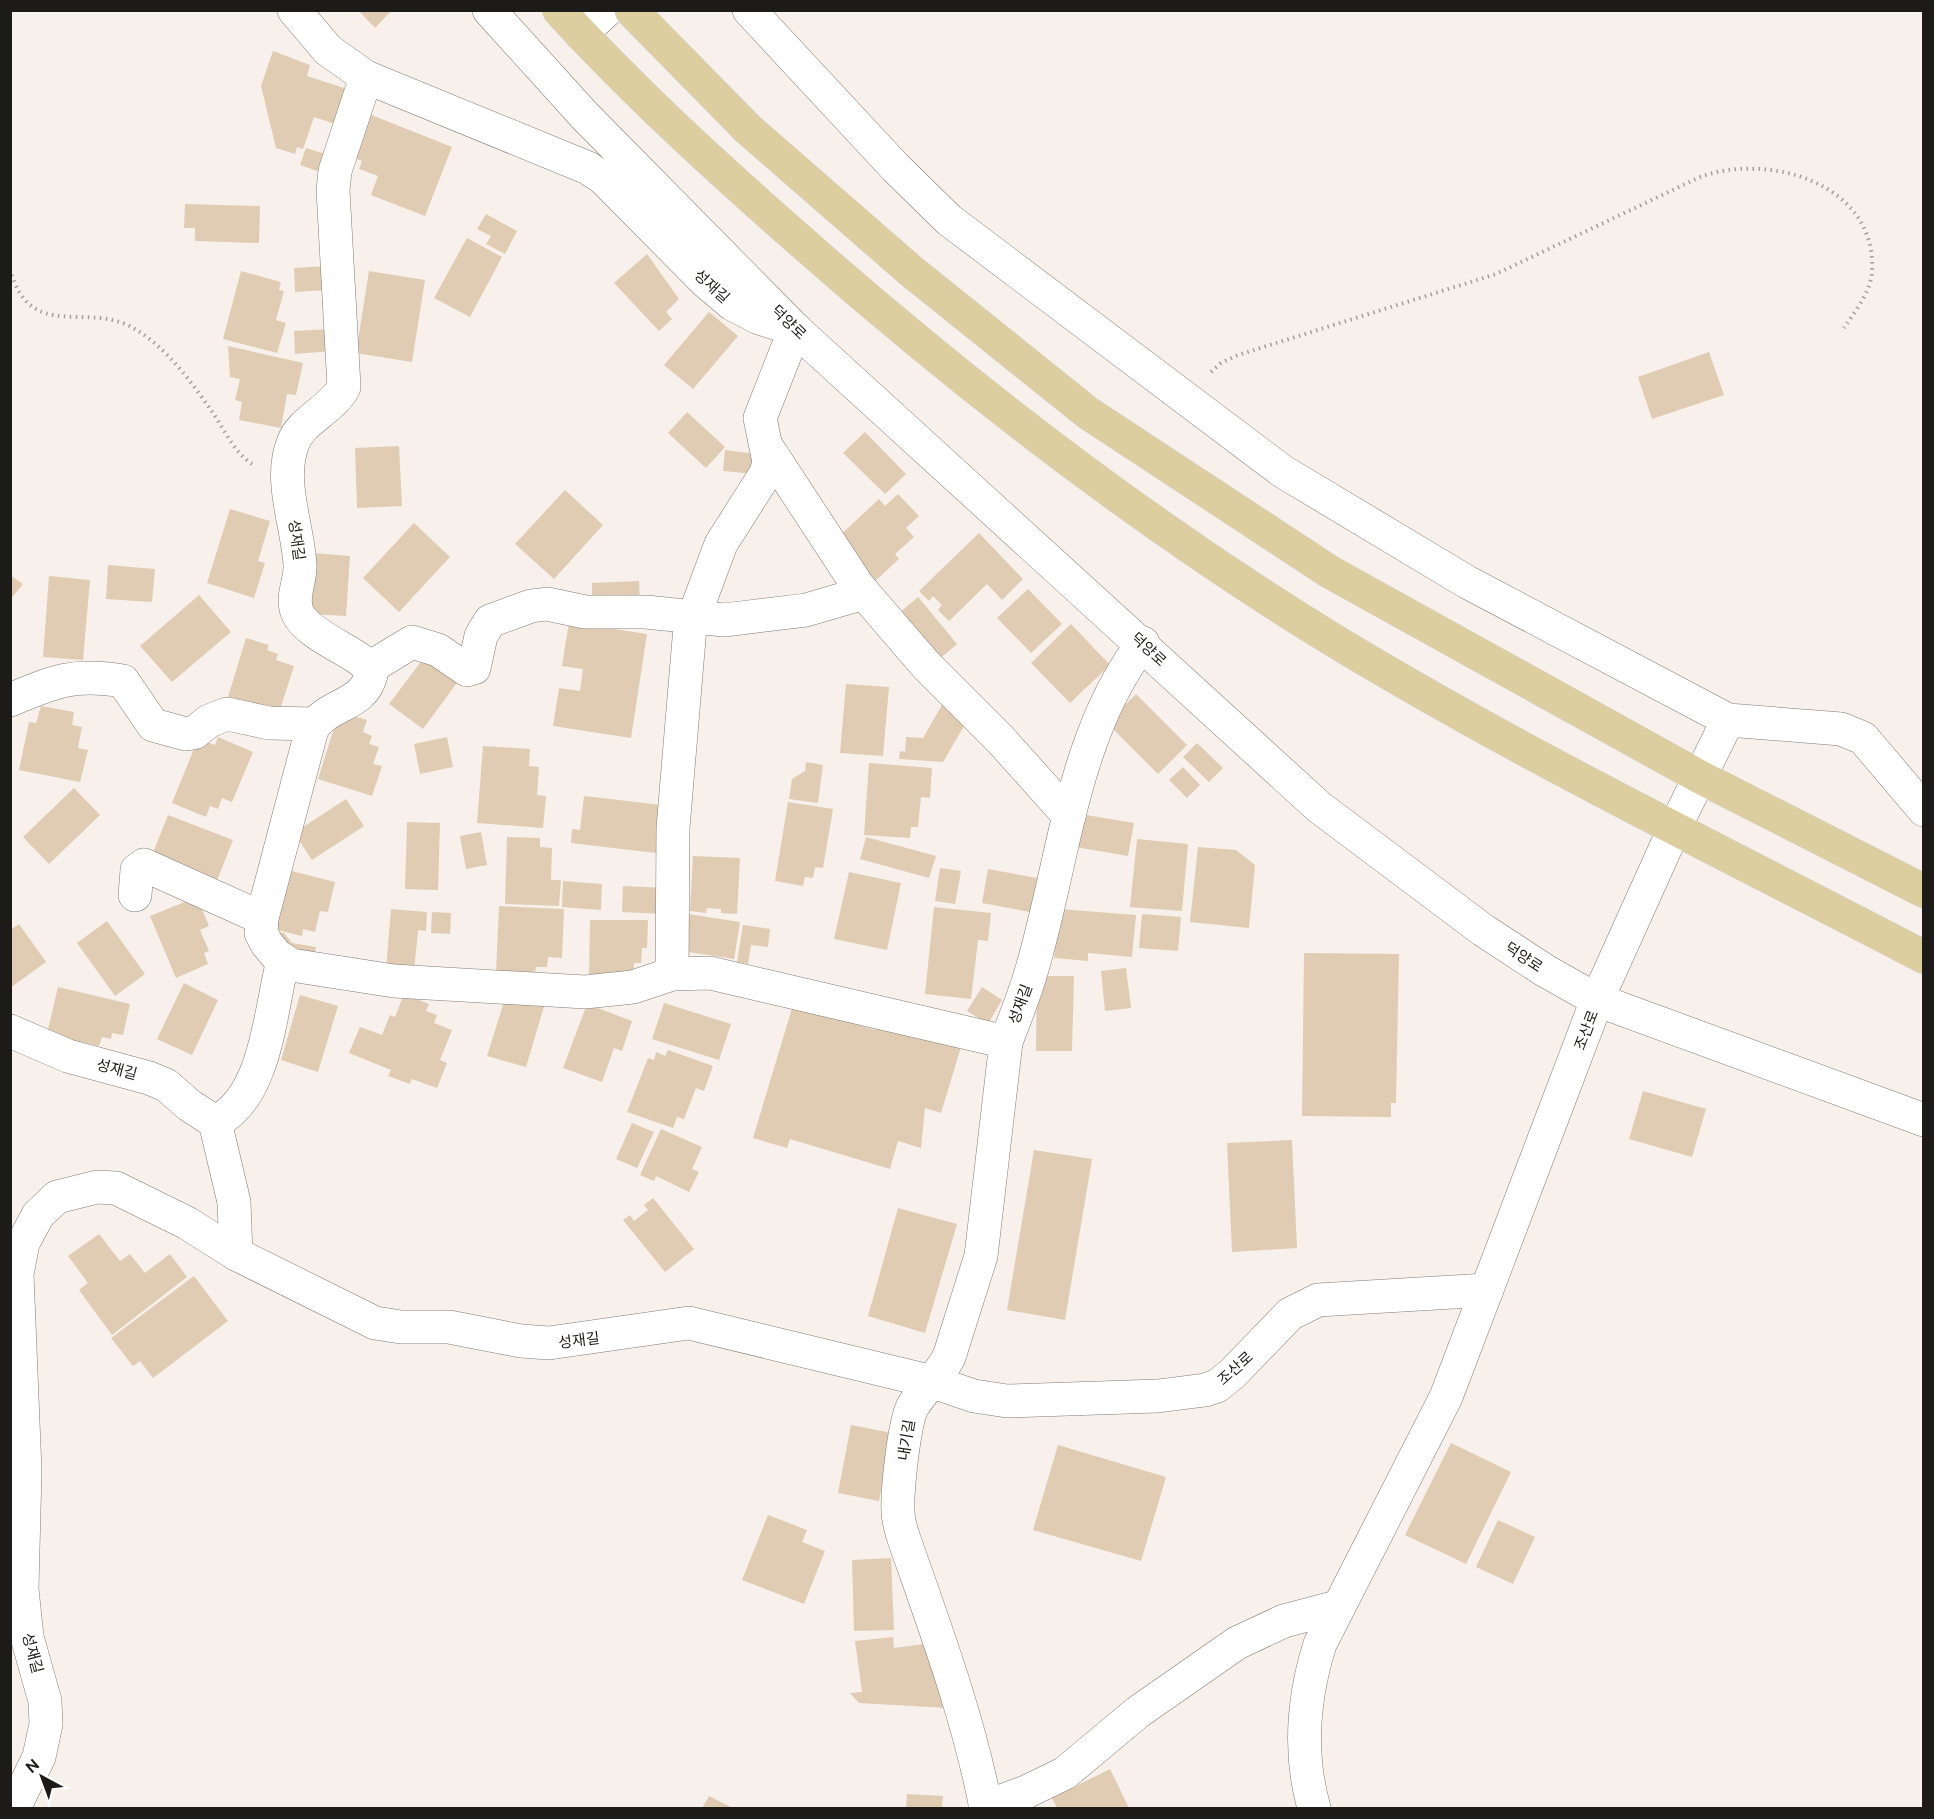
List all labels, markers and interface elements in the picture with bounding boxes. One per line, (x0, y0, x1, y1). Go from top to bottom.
street label: 성재길 (691, 266, 733, 306)
street label: 덕양로 (768, 302, 810, 342)
street label: 성재길 (286, 518, 308, 562)
street label: 덕양로 (1128, 629, 1170, 669)
street label: 덕양로 (1502, 939, 1546, 975)
street label: 성재길 (1005, 982, 1035, 1026)
street label: 조산로 (1571, 1008, 1601, 1052)
street label: 성재길 (95, 1055, 139, 1083)
street label: 성재길 (557, 1329, 601, 1351)
street label: 조산로 (1214, 1348, 1256, 1388)
street label: 내기길 (894, 1418, 918, 1462)
street label: 성재길 (19, 1631, 47, 1675)
north arrow (12, 1747, 72, 1807)
text: N (22, 1755, 43, 1776)

